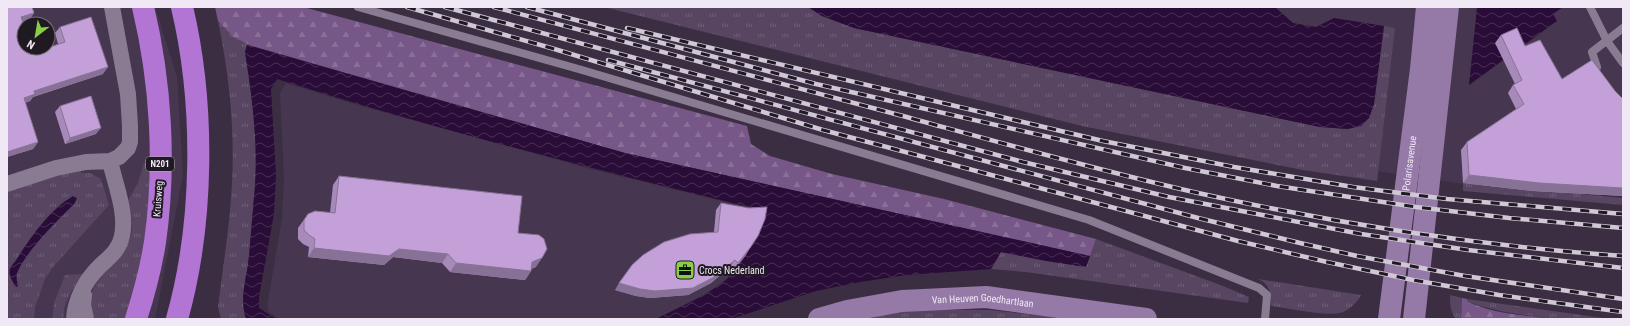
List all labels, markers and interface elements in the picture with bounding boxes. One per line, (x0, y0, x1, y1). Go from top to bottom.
north arrow (16, 16, 56, 56)
text: N (25, 37, 37, 51)
street label: Polarisavenue (1400, 135, 1418, 192)
road number: N201 (146, 157, 174, 171)
street label: Kruisweg (151, 180, 165, 217)
office icon: Crocs Nederland (674, 259, 696, 281)
place label: Crocs Nederland (699, 265, 765, 276)
street label: Van Heuven Goedhartlaan (932, 291, 1035, 309)

